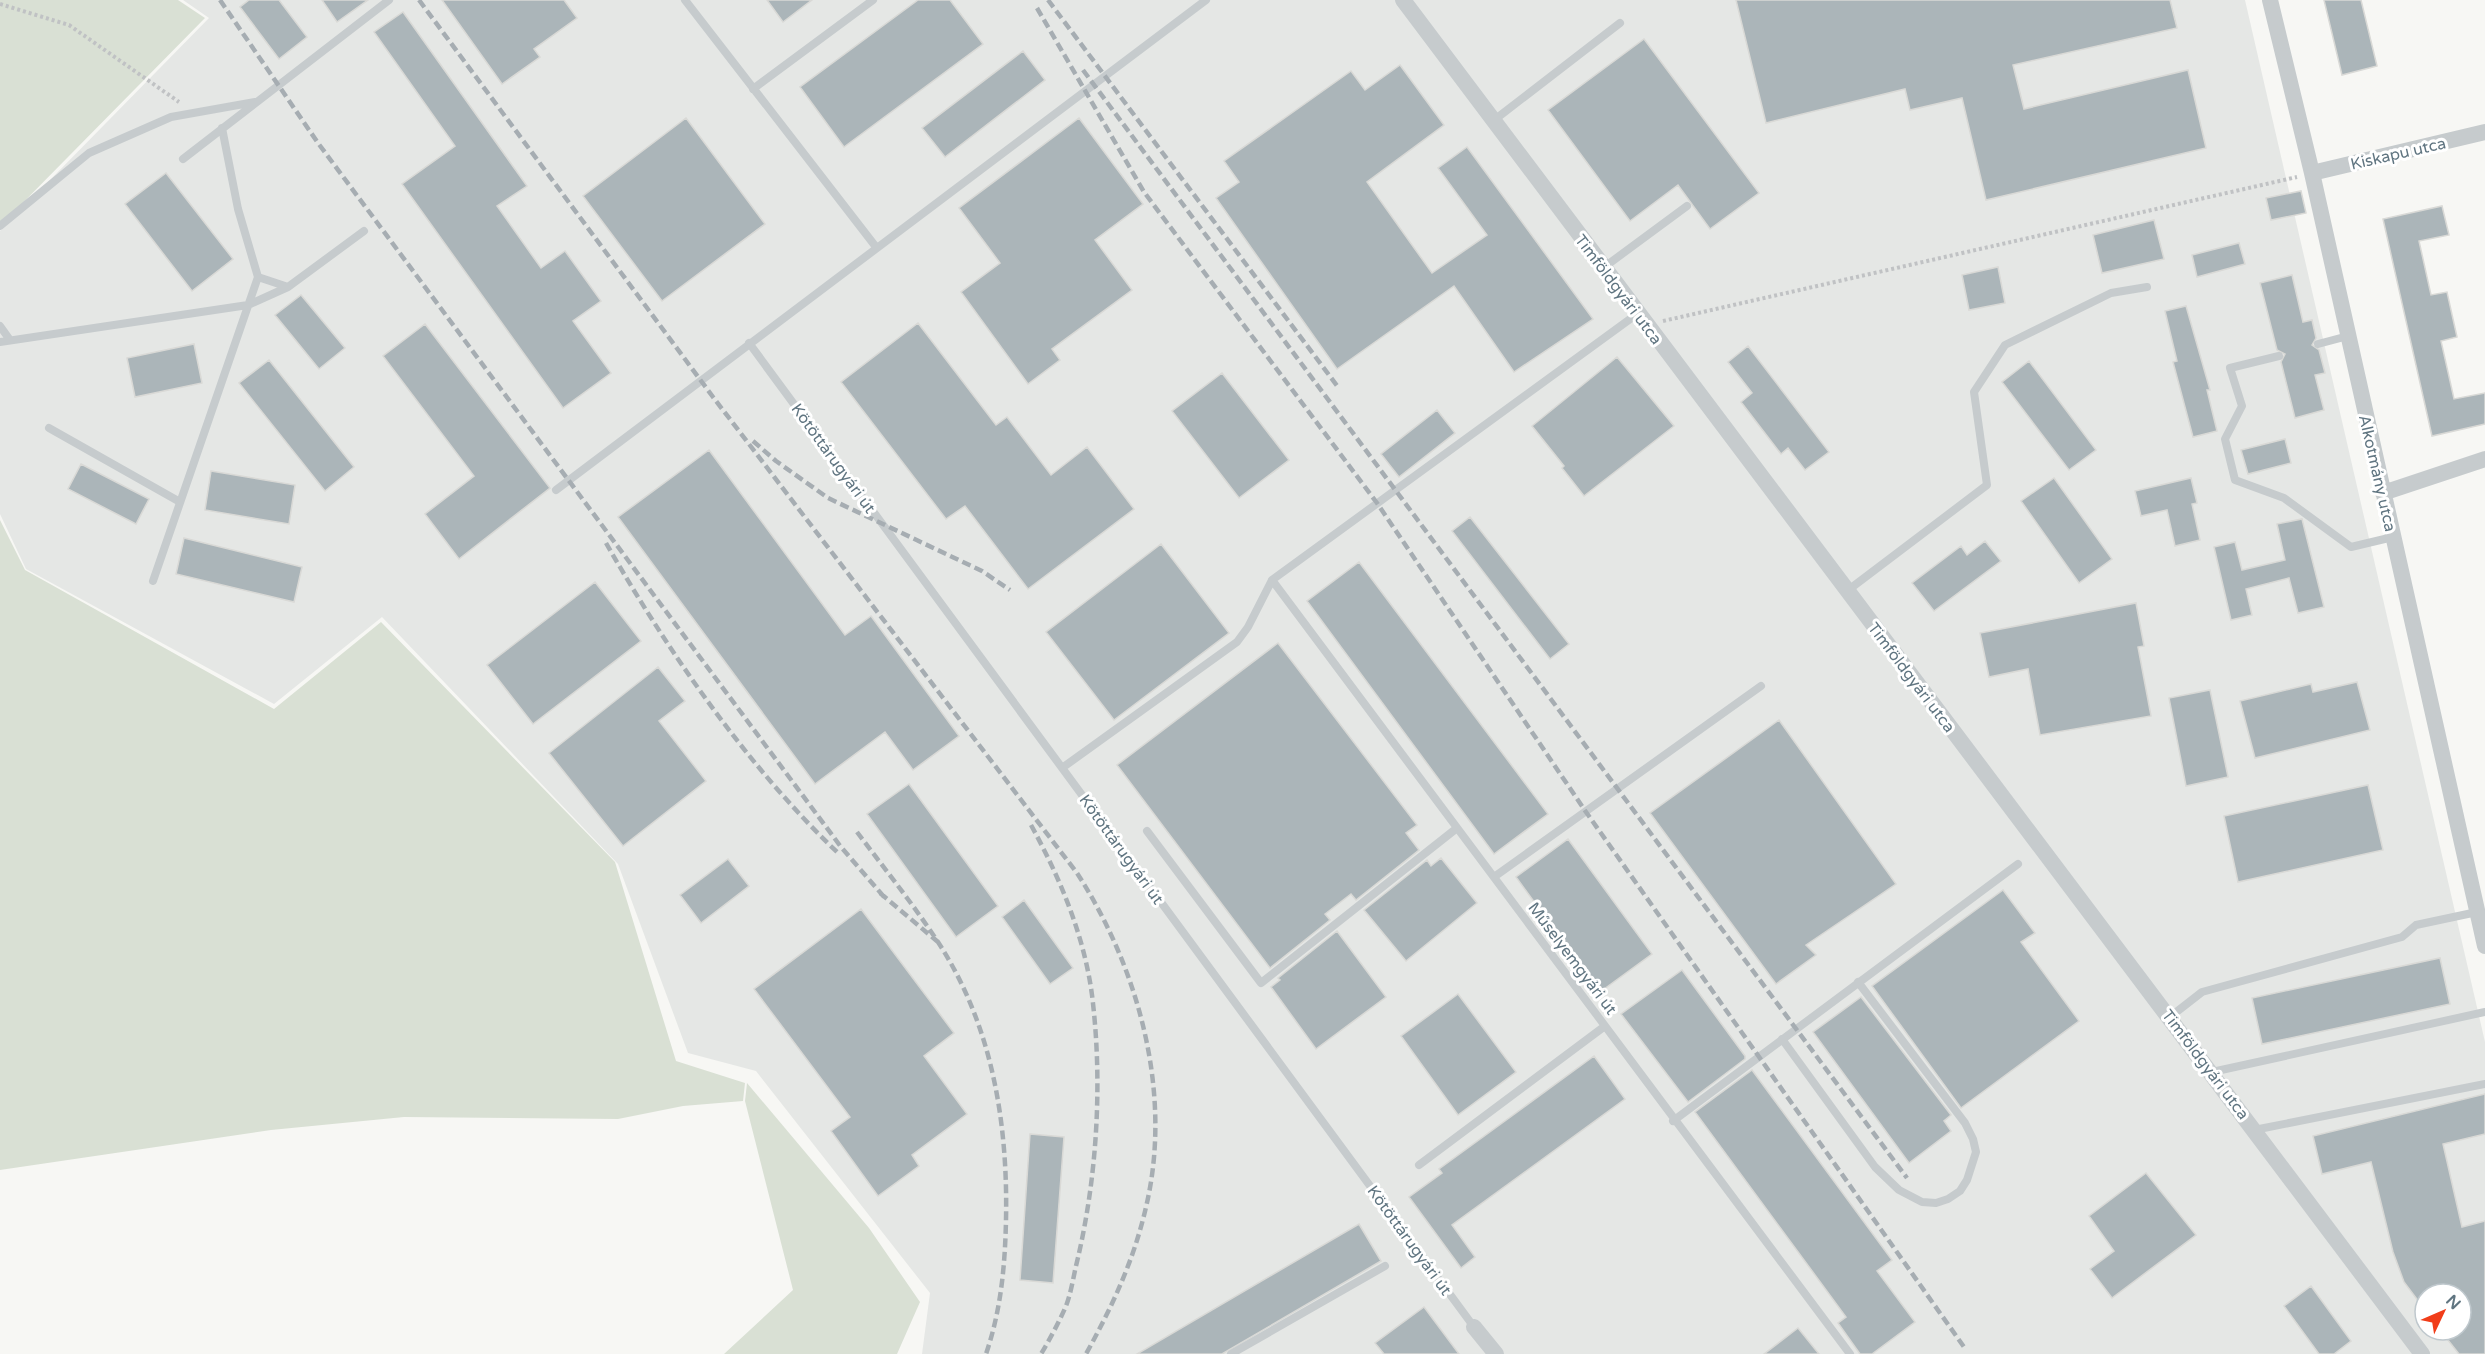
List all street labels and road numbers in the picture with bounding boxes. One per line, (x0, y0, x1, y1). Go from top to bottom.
street label: Kiskapu utca (2349, 133, 2448, 175)
street label: Timföldgyári utca (1570, 231, 1666, 349)
street label: Kötöttárugyári út (787, 400, 880, 517)
street label: Alkotmány utca (2354, 413, 2400, 534)
street label: Timföldgyári utca (1863, 619, 1959, 737)
street label: Kötöttárugyári út (1075, 791, 1168, 908)
street label: Műselyemgyári út (1523, 898, 1621, 1019)
street label: Timföldgyári utca (2157, 1006, 2253, 1124)
street label: Kötöttárugyári út (1363, 1182, 1456, 1299)

